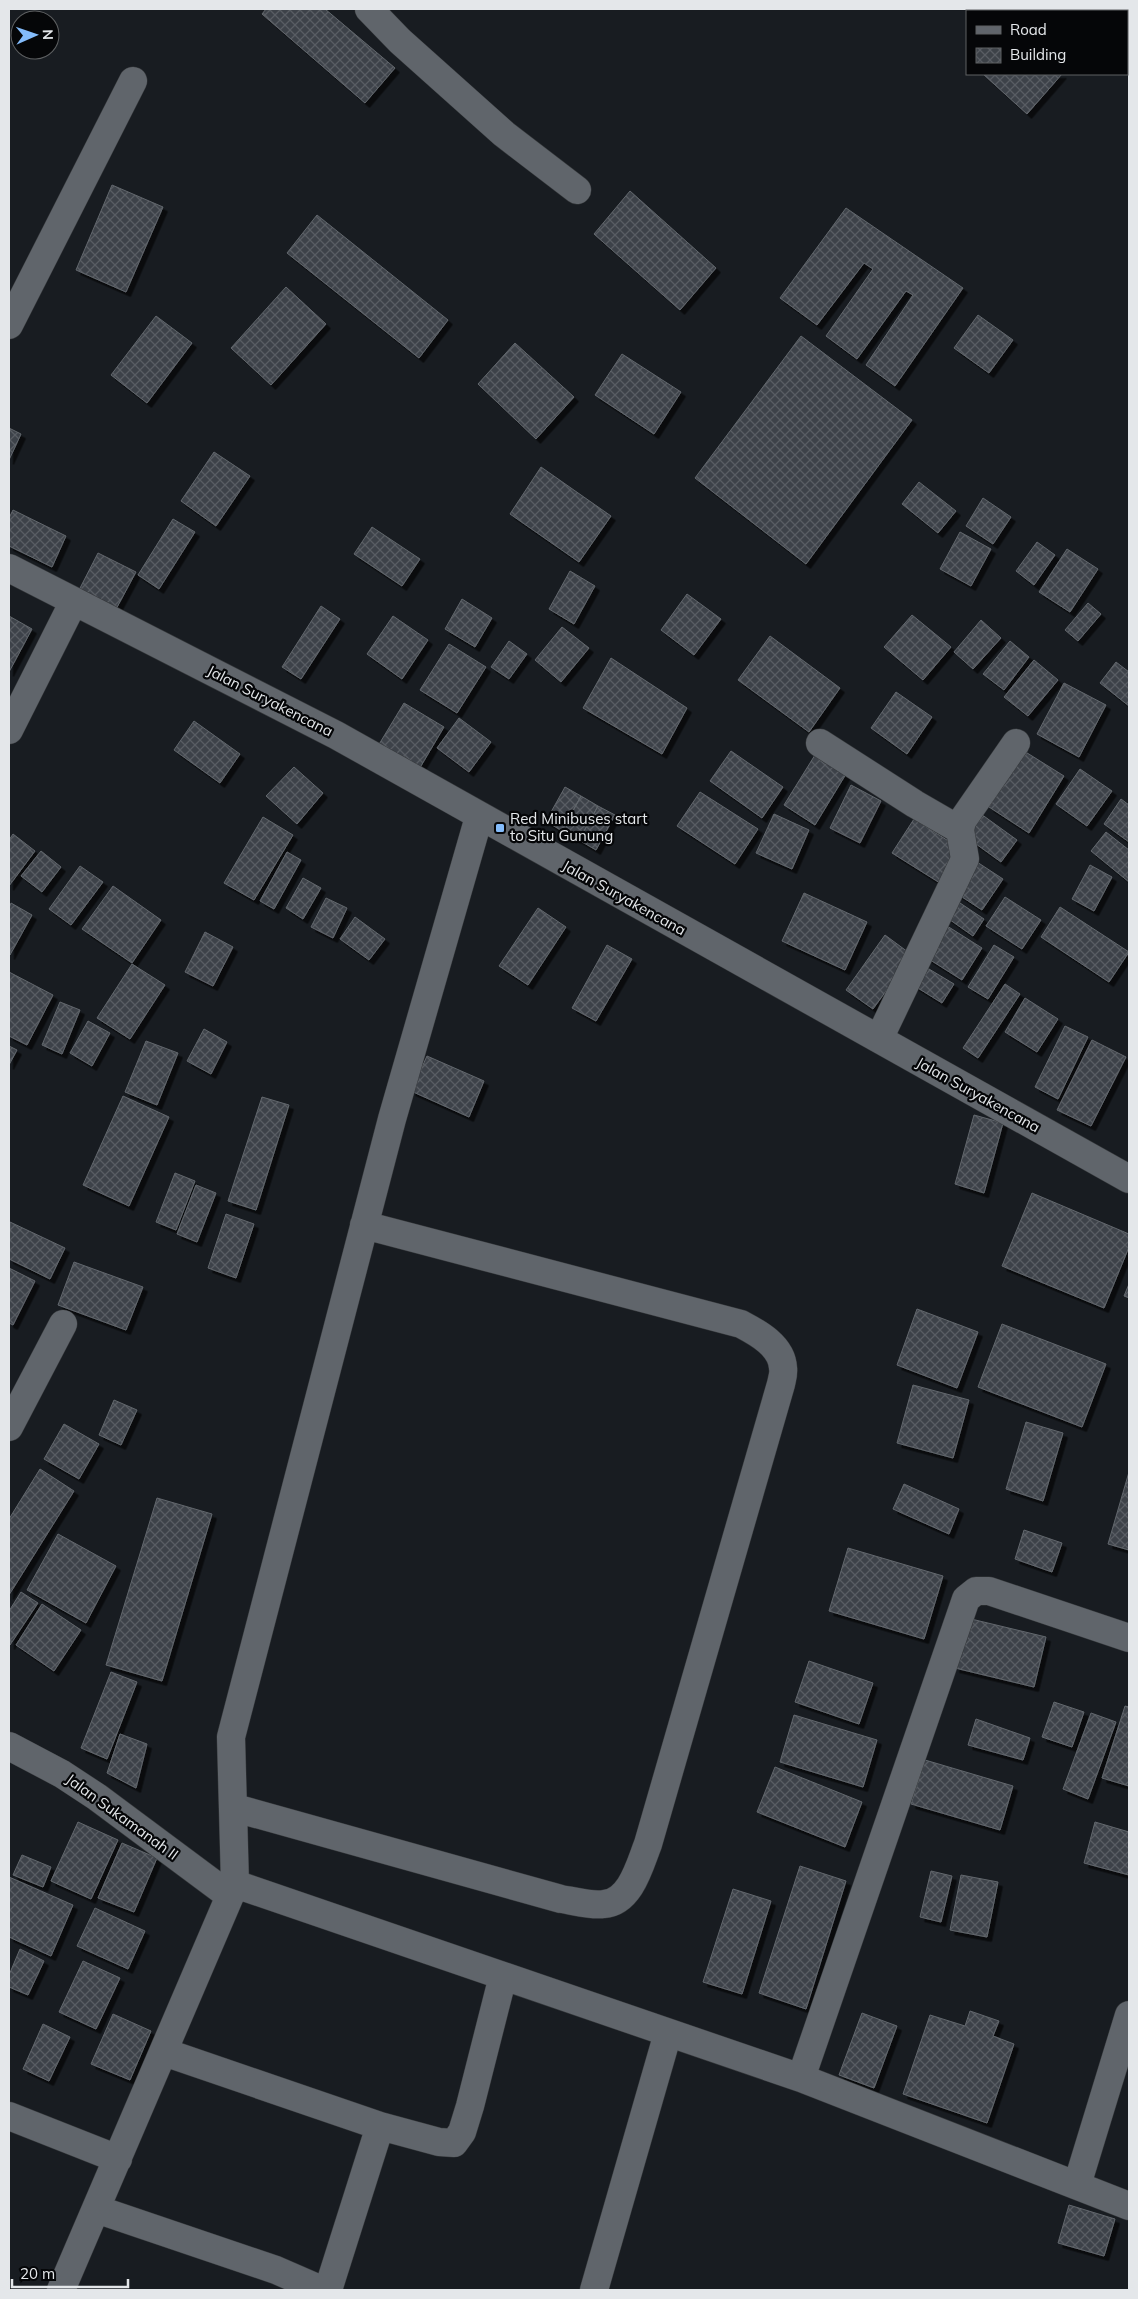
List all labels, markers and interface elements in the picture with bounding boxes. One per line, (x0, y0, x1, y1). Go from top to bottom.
north arrow (10, 10, 60, 60)
legend (966, 10, 1128, 75)
text: Road (1010, 20, 1047, 39)
text: N (39, 29, 57, 40)
text: Building (1010, 45, 1066, 64)
street label: Jalan Suryakencana (204, 661, 336, 740)
place label: Red Minibuses start to Situ Gunung (510, 809, 647, 845)
marker: Red Minibuses start to Situ Gunung (494, 822, 506, 834)
street label: Jalan Suryakencana (559, 856, 689, 939)
street label: Jalan Suryakencana (913, 1053, 1043, 1136)
street label: Jalan Sukamanah II (62, 1769, 182, 1864)
scale bar (12, 2256, 129, 2288)
text: 20 m (20, 2264, 55, 2283)

